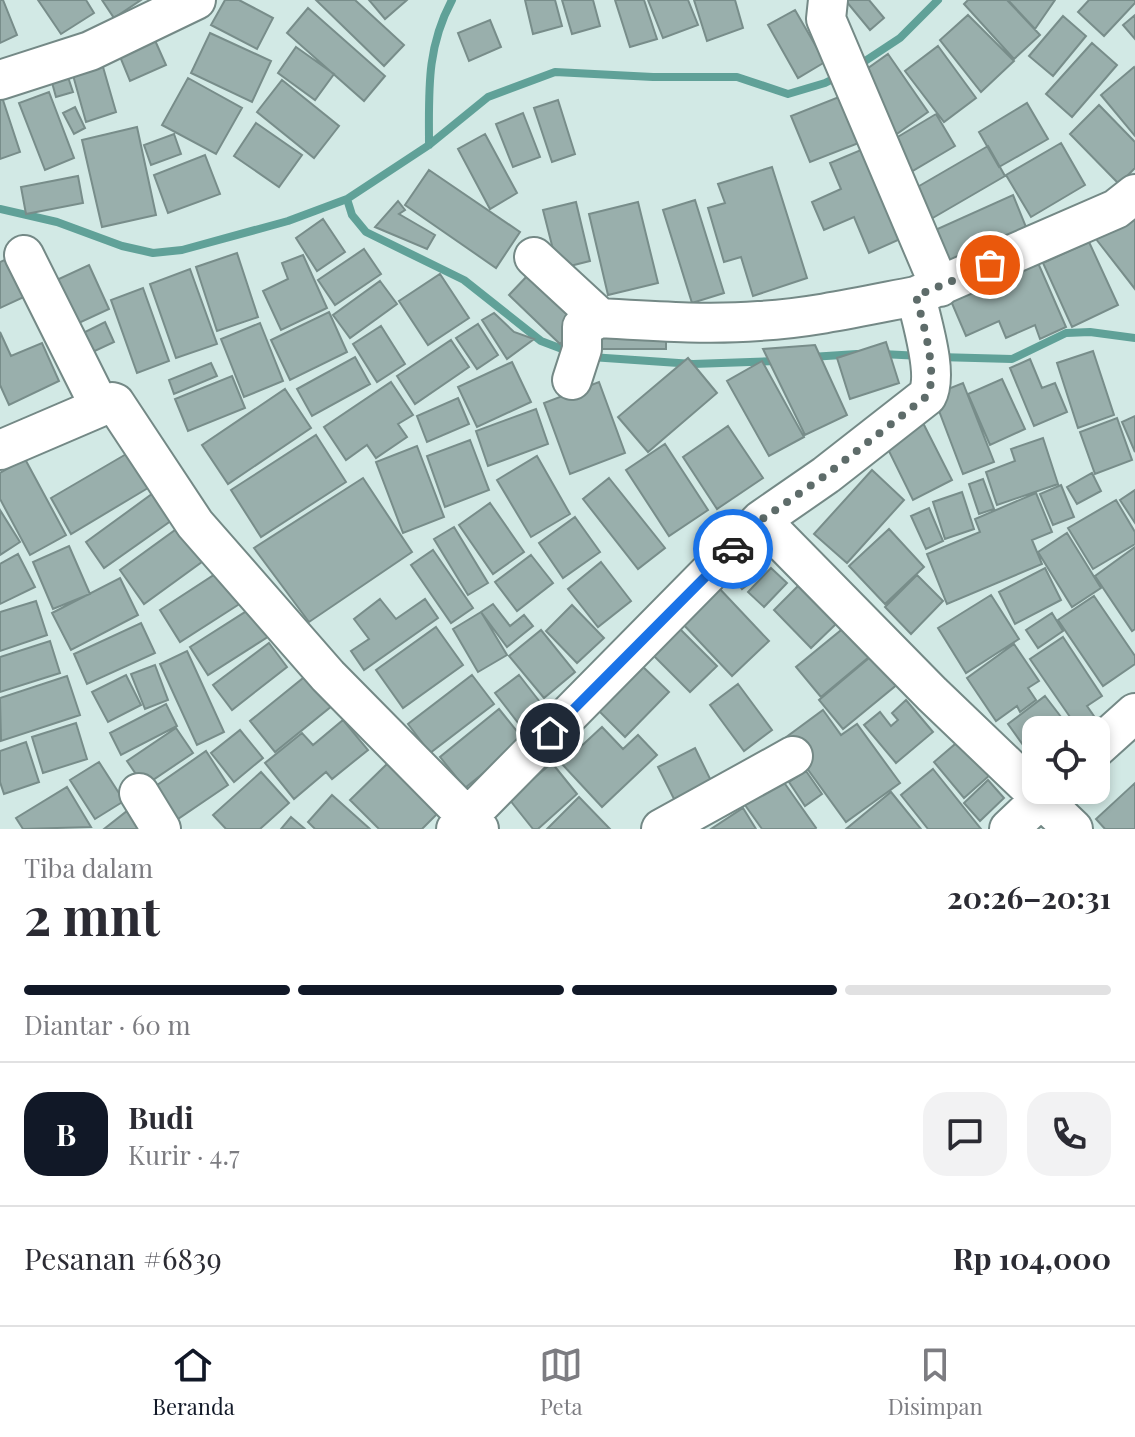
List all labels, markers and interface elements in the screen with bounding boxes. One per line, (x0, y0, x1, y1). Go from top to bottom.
pin (956, 231, 1024, 299)
icon: bag (968, 243, 1012, 287)
courier (693, 509, 773, 589)
icon: car (711, 527, 755, 571)
pin (516, 699, 584, 767)
icon: home (528, 711, 572, 755)
map controls (1022, 716, 1110, 804)
button: locate (1022, 716, 1110, 804)
text: Tiba dalam (24, 850, 153, 885)
text: 20:26–20:31 (947, 877, 1111, 917)
text: 2 mnt (24, 880, 160, 949)
text: Diantar · 60 m (24, 1007, 190, 1042)
button: chat (923, 1092, 1007, 1176)
button: phone (1027, 1092, 1111, 1176)
text: Budi (128, 1097, 194, 1137)
text: B (56, 1114, 76, 1154)
text: Kurir · 4.7 (128, 1137, 240, 1172)
text: Pesanan #6839 (24, 1238, 222, 1278)
text: Rp 104,000 (953, 1238, 1111, 1278)
tab: Beranda (152, 1343, 235, 1421)
tab: Peta (539, 1343, 583, 1421)
tab: Disimpan (888, 1343, 983, 1421)

